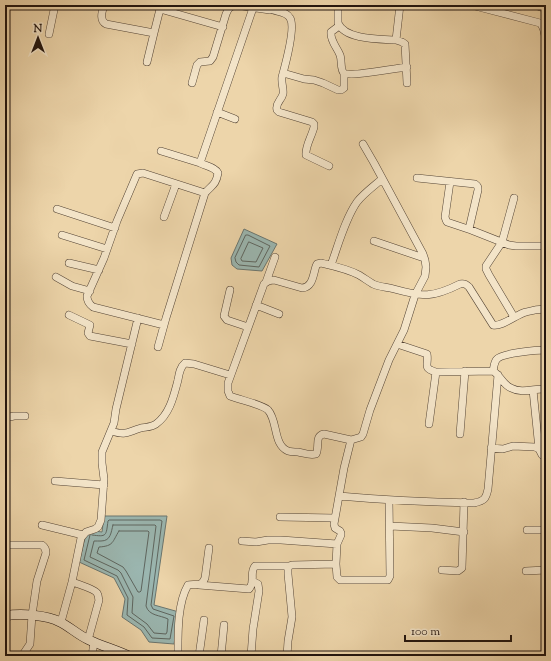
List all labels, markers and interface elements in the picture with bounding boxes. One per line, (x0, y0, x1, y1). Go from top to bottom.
north arrow (18, 18, 58, 58)
text: N (33, 21, 43, 37)
scale bar (405, 617, 511, 643)
text: 100 m (411, 623, 440, 641)

